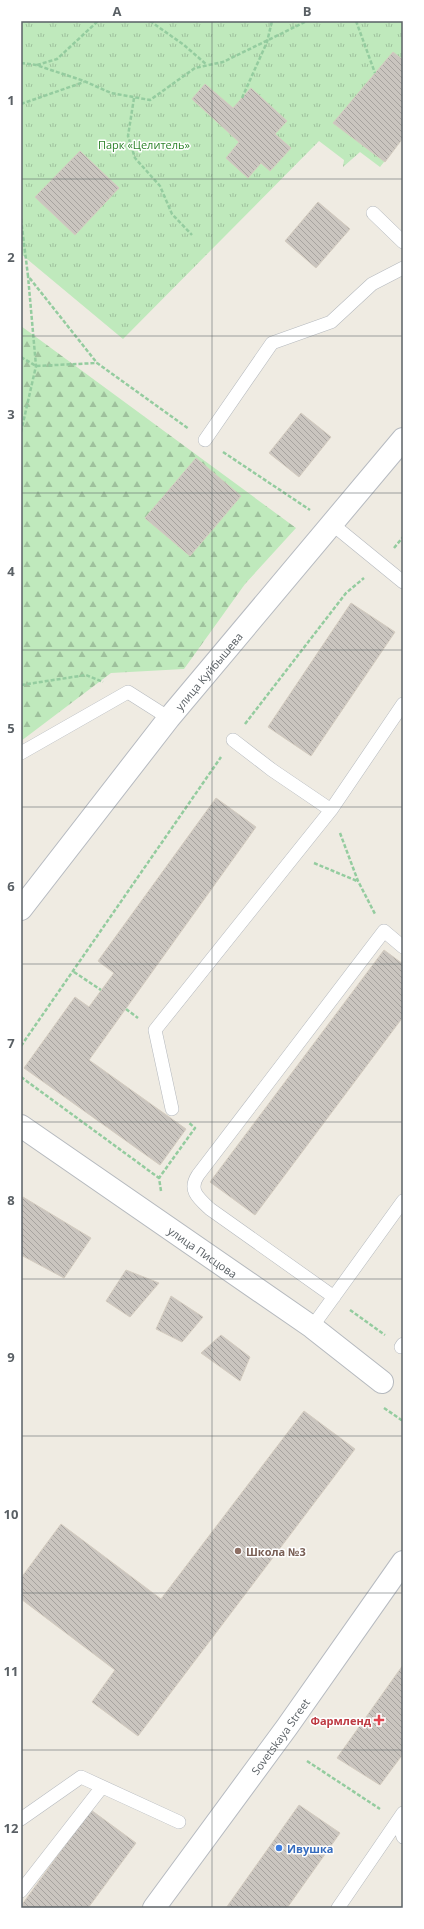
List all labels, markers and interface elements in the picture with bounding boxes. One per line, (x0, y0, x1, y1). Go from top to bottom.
text: A (113, 2, 122, 20)
text: B (303, 2, 312, 20)
text: 1 (7, 91, 15, 109)
park label: Парк «Целитель» (98, 137, 191, 152)
text: 2 (7, 248, 15, 266)
text: 3 (7, 405, 15, 423)
text: 4 (7, 562, 15, 580)
street label: улица Куйбышева (171, 629, 245, 713)
text: 5 (7, 719, 15, 737)
text: 6 (7, 877, 15, 895)
text: 7 (7, 1034, 15, 1052)
text: 8 (7, 1191, 15, 1209)
street label: улица Писцова (165, 1222, 240, 1281)
text: 9 (7, 1348, 15, 1366)
text: 10 (4, 1505, 18, 1523)
place label: Школа №3 (246, 1544, 306, 1559)
marker: Школа №3 (233, 1546, 243, 1556)
text: 11 (4, 1662, 18, 1680)
street label: Sovetskaya Street (247, 1695, 313, 1777)
place label: Фармленд (310, 1713, 372, 1728)
marker: Фармленд (374, 1715, 384, 1725)
text: 12 (4, 1819, 19, 1837)
place label: Ивушка (287, 1841, 333, 1856)
marker: Ивушка (274, 1843, 284, 1853)

